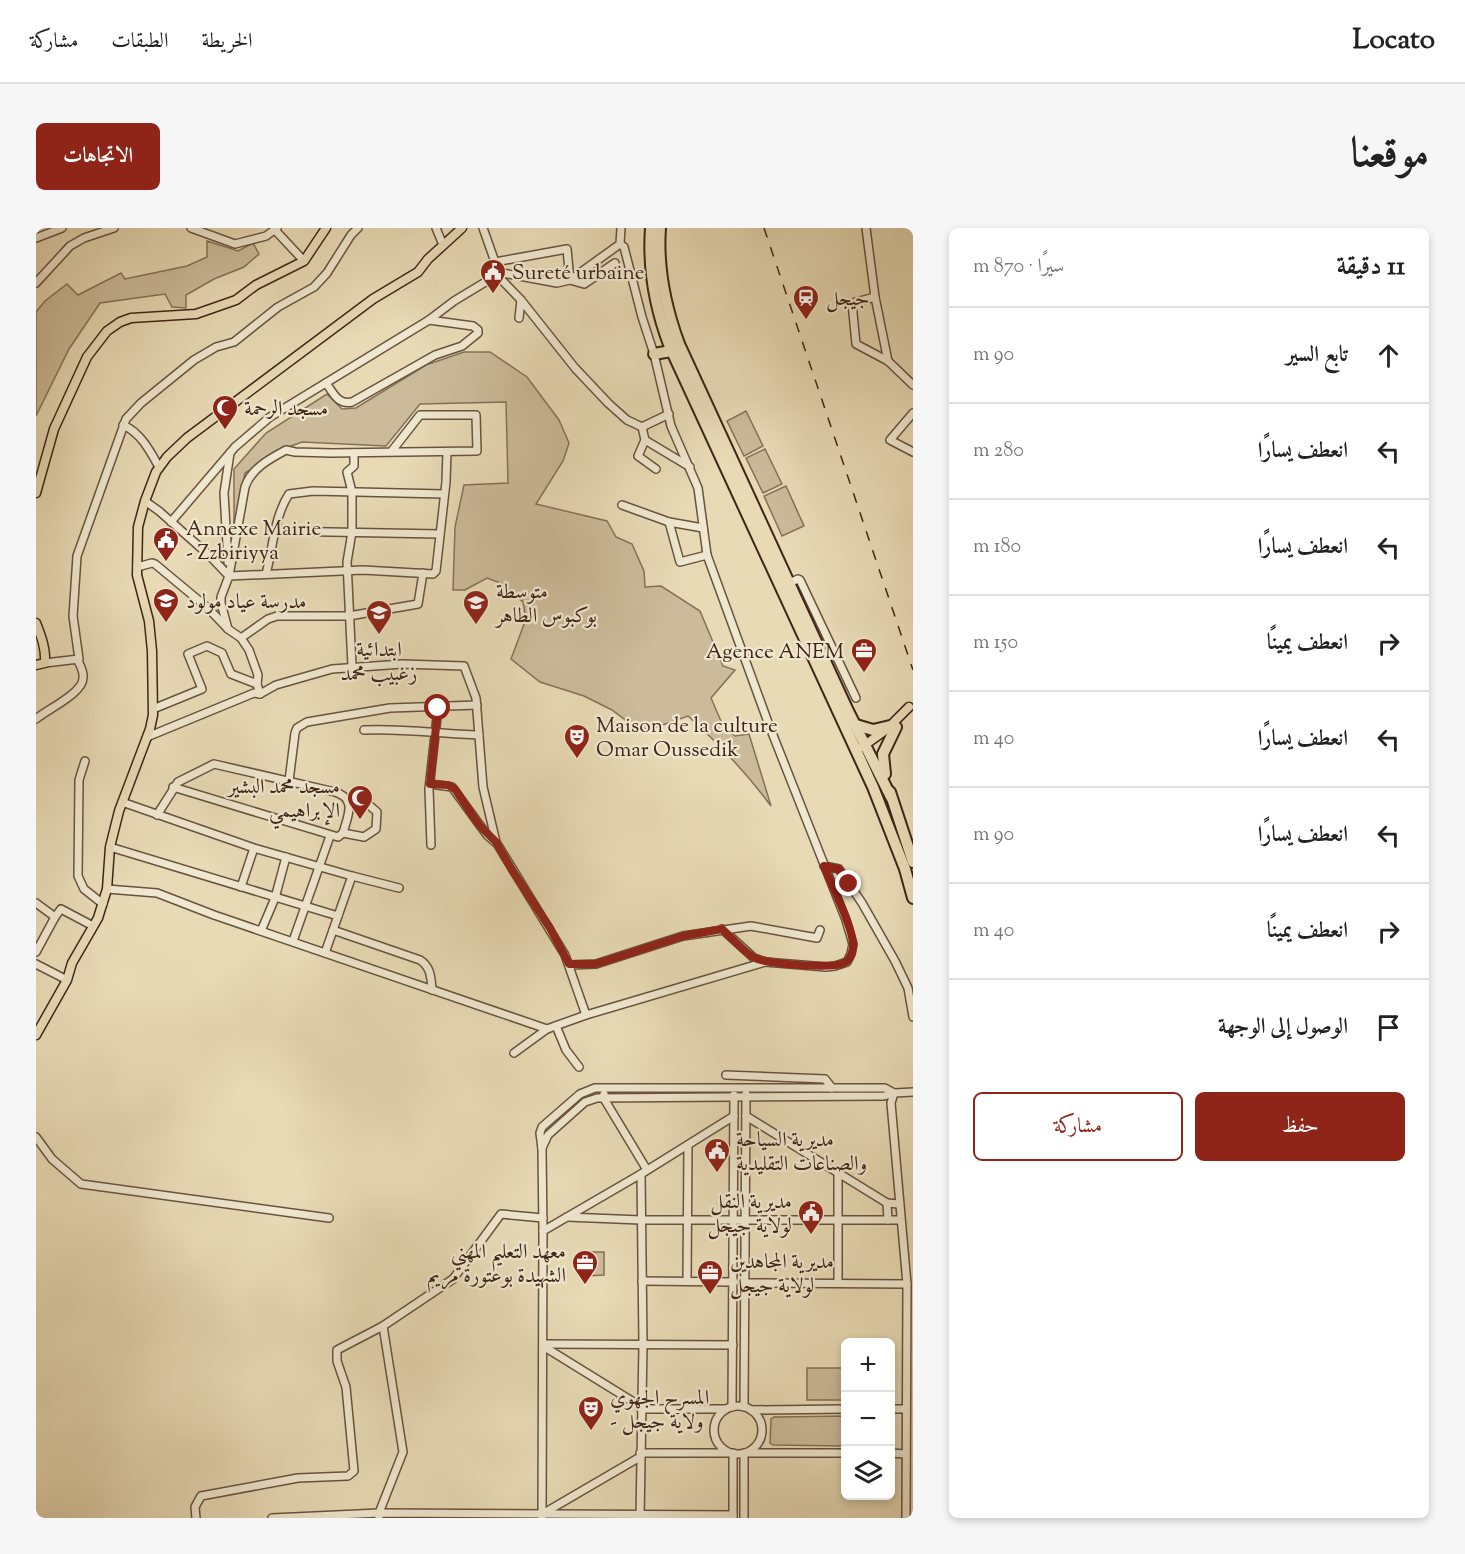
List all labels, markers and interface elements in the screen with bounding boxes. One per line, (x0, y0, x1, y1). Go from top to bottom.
text: Locato (1353, 21, 1435, 61)
text: مشاركة (30, 27, 78, 57)
text: الطبقات (111, 27, 168, 57)
text: الخريطة (201, 27, 253, 57)
button: الاتجاهات (36, 123, 160, 190)
text: موقعنا (1351, 126, 1429, 186)
text: 11 دقيقة (1336, 249, 1405, 286)
text: سيرًا · 870 m (973, 253, 1064, 282)
public building icon: Sureté urbaine (478, 257, 508, 295)
place label: Sureté urbaine (512, 259, 645, 289)
station icon: جيجل (791, 283, 821, 321)
place label: جيجل (826, 285, 870, 315)
icon: ahead (1372, 339, 1405, 372)
text: تابع السير (1286, 340, 1348, 372)
text: 90 m (973, 341, 1014, 370)
mosque icon: مسجد الرحمة (210, 393, 240, 431)
place label: مسجد الرحمة (244, 395, 328, 425)
icon: left (1372, 435, 1405, 468)
text: انعطف يسارًا (1258, 436, 1348, 468)
text: 280 m (973, 437, 1024, 466)
place label: Annexe Mairie - Zzbiriyya (186, 515, 321, 569)
public building icon: Annexe Mairie - Zzbiriyya (151, 525, 181, 563)
icon: left (1372, 531, 1405, 564)
text: انعطف يسارًا (1258, 532, 1348, 564)
text: 180 m (973, 533, 1021, 562)
place label: متوسطة بوكبوس الطاهر (494, 578, 597, 632)
school or university icon: مدرسة عياد مولود (151, 586, 181, 624)
place label: مدرسة عياد مولود (186, 588, 306, 618)
school or university icon: متوسطة بوكبوس الطاهر (461, 588, 491, 626)
school or university icon: ابتدائية زغبيب محمد (364, 598, 394, 636)
icon: right (1372, 627, 1405, 660)
text: انعطف يمينًا (1267, 628, 1348, 660)
text: 150 m (973, 629, 1018, 658)
place label: ابتدائية زغبيب محمد (341, 636, 417, 690)
office icon: Agence ANEM (849, 636, 879, 674)
place label: Agence ANEM (706, 638, 844, 668)
route start (424, 694, 450, 720)
place label: Maison de la culture Omar Oussedik (596, 712, 778, 766)
theatre icon: Maison de la culture Omar Oussedik (562, 722, 592, 760)
icon: left (1372, 723, 1405, 756)
text: انعطف يسارًا (1258, 724, 1348, 756)
text: 40 m (973, 725, 1014, 754)
place label: مسجد محمد البشير الإبراهيمي (226, 773, 340, 830)
mosque icon: مسجد محمد البشير الإبراهيمي (345, 783, 375, 821)
icon: left (1372, 819, 1405, 852)
text: انعطف يسارًا (1258, 820, 1348, 852)
text: 90 m (973, 821, 1014, 850)
route end (835, 870, 861, 896)
icon: right (1372, 915, 1405, 948)
text: انعطف يمينًا (1267, 916, 1348, 948)
text: 40 m (973, 917, 1014, 946)
icon: arrive (1372, 1011, 1405, 1044)
text: الوصول إلى الوجهة (1218, 1012, 1348, 1044)
button: مشاركة (973, 1092, 1183, 1161)
button: حفظ (1195, 1092, 1405, 1161)
place label: مديرية السياحة والصناعات التقليدية (736, 1126, 867, 1180)
public building icon: مديرية السياحة والصناعات التقليدية (702, 1136, 732, 1174)
place label: مديرية النقل لولاية جيجل (708, 1188, 792, 1242)
public building icon: مديرية النقل لولاية جيجل (796, 1198, 826, 1236)
place label: معهد التعليم المهني الشهيدة بوعتورة مريم (427, 1238, 566, 1293)
office icon: معهد التعليم المهني الشهيدة بوعتورة مريم (570, 1248, 600, 1286)
place label: مديرية المجاهدين لولاية جيجل (730, 1248, 834, 1302)
office icon: مديرية المجاهدين لولاية جيجل (695, 1258, 725, 1296)
map controls (841, 1338, 895, 1500)
button: + (841, 1338, 895, 1392)
place label: المسرح الجهوي - ولاية جيجل (610, 1384, 709, 1438)
button: − (841, 1392, 895, 1446)
theatre icon: المسرح الجهوي - ولاية جيجل (576, 1394, 606, 1432)
button: layers (841, 1446, 895, 1500)

